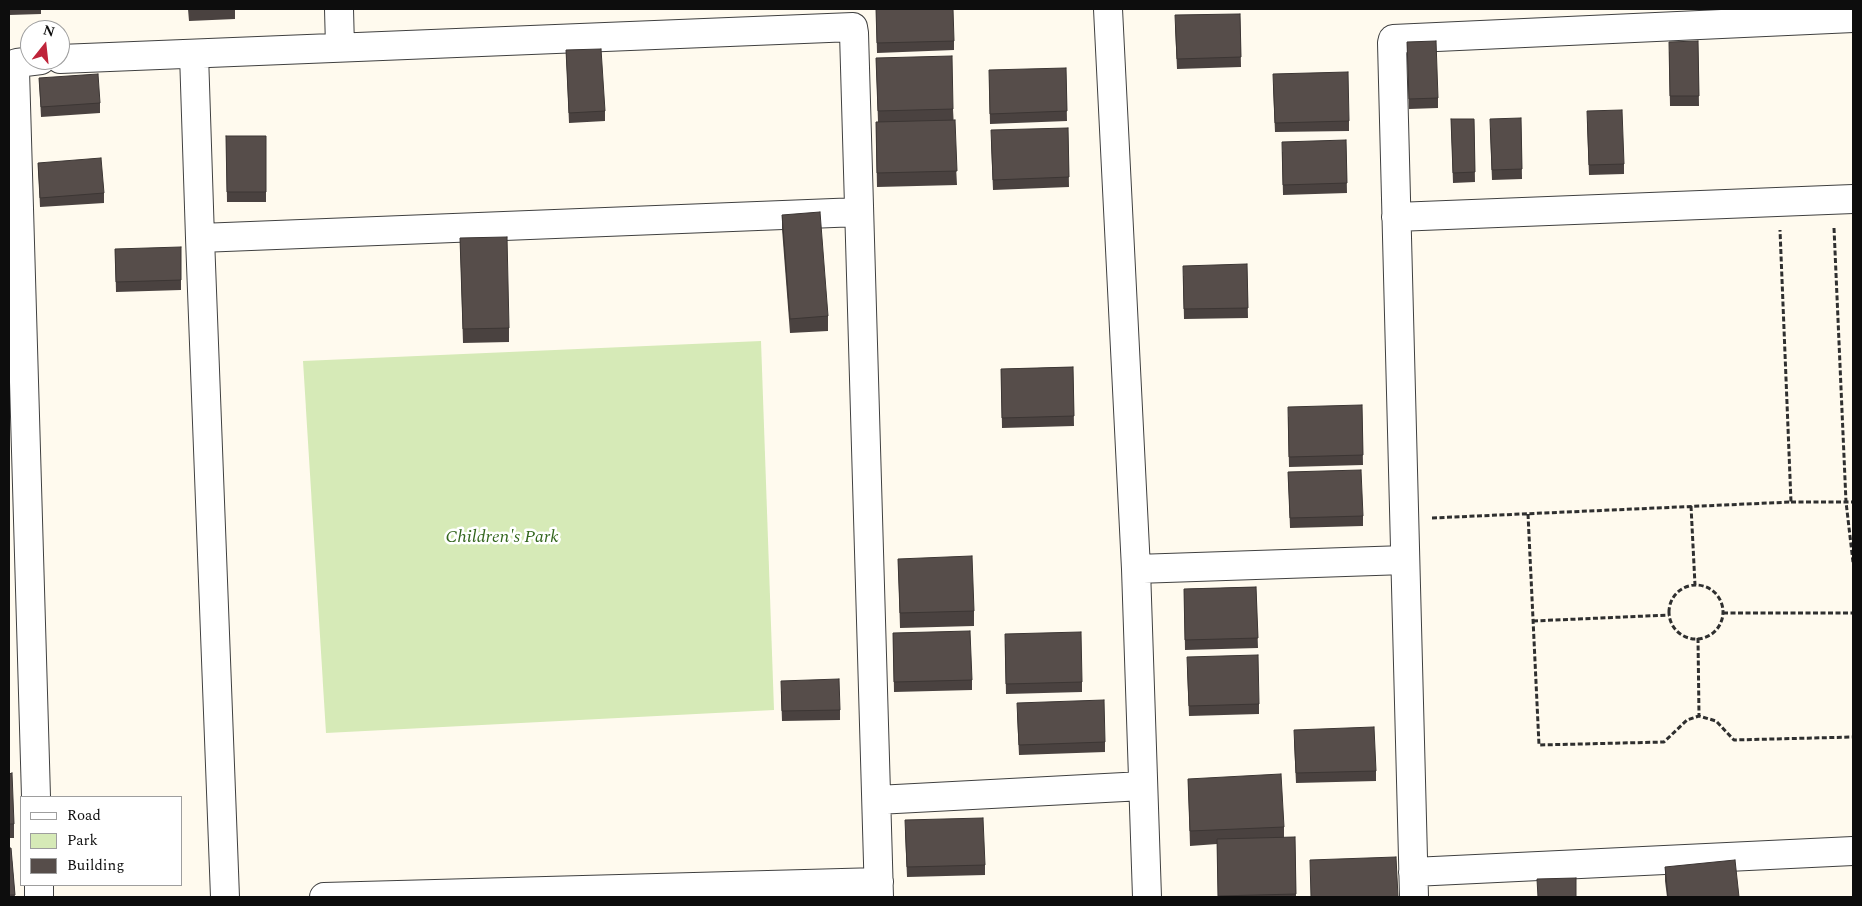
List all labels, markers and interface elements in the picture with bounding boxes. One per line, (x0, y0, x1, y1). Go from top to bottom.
text: N (41, 19, 57, 43)
north arrow (20, 20, 70, 70)
park label: Children's Park (445, 527, 559, 549)
legend (20, 796, 182, 886)
text: Road (67, 804, 101, 827)
text: Park (67, 829, 98, 852)
text: Building (67, 854, 124, 877)

